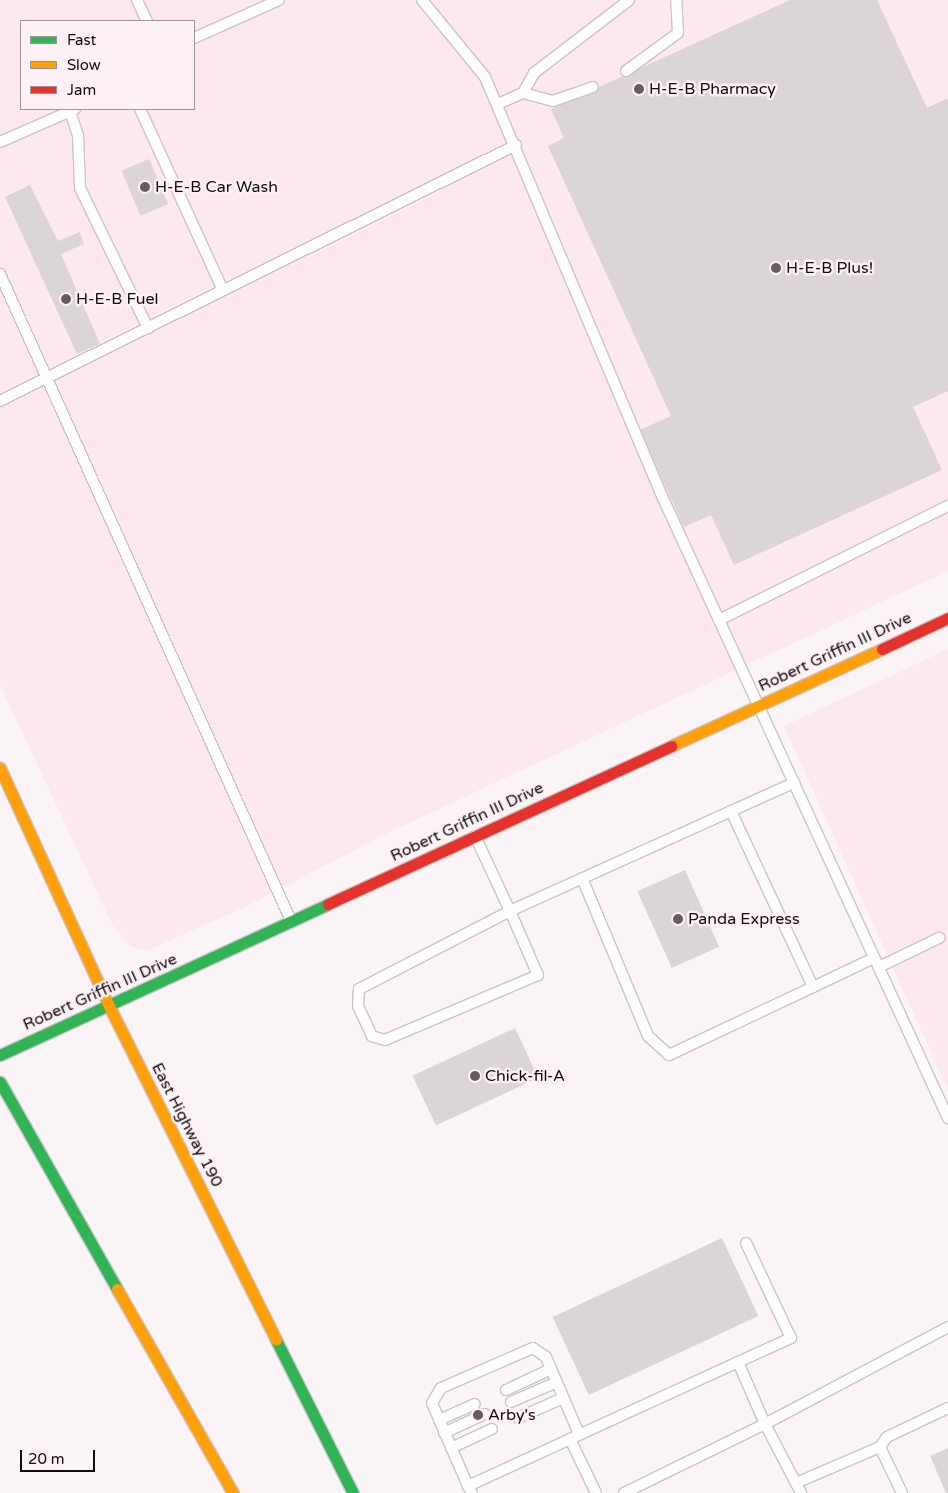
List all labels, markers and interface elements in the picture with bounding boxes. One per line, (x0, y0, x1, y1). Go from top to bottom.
legend (20, 20, 195, 110)
text: Fast (67, 31, 96, 49)
text: Slow (67, 56, 101, 74)
place label: H-E-B Pharmacy (649, 79, 776, 99)
text: Jam (67, 81, 96, 99)
marker: H-E-B Pharmacy (633, 83, 645, 95)
place label: H-E-B Car Wash (155, 177, 278, 197)
marker: H-E-B Car Wash (139, 181, 151, 193)
place label: H-E-B Plus! (786, 258, 873, 278)
marker: H-E-B Plus! (770, 262, 782, 274)
place label: H-E-B Fuel (76, 289, 159, 309)
marker: H-E-B Fuel (60, 293, 72, 305)
street label: Robert Griffin III Drive (755, 608, 915, 696)
street label: Robert Griffin III Drive (387, 778, 547, 866)
place label: Panda Express (688, 909, 800, 929)
marker: Panda Express (672, 913, 684, 925)
street label: Robert Griffin III Drive (20, 949, 180, 1035)
street label: East Highway 190 (147, 1060, 227, 1190)
place label: Chick-fil-A (485, 1066, 565, 1086)
marker: Chick-fil-A (469, 1070, 481, 1082)
place label: Arby's (488, 1405, 536, 1425)
marker: Arby's (472, 1409, 484, 1421)
scale bar (22, 1440, 98, 1472)
text: 20 m (28, 1450, 65, 1468)

